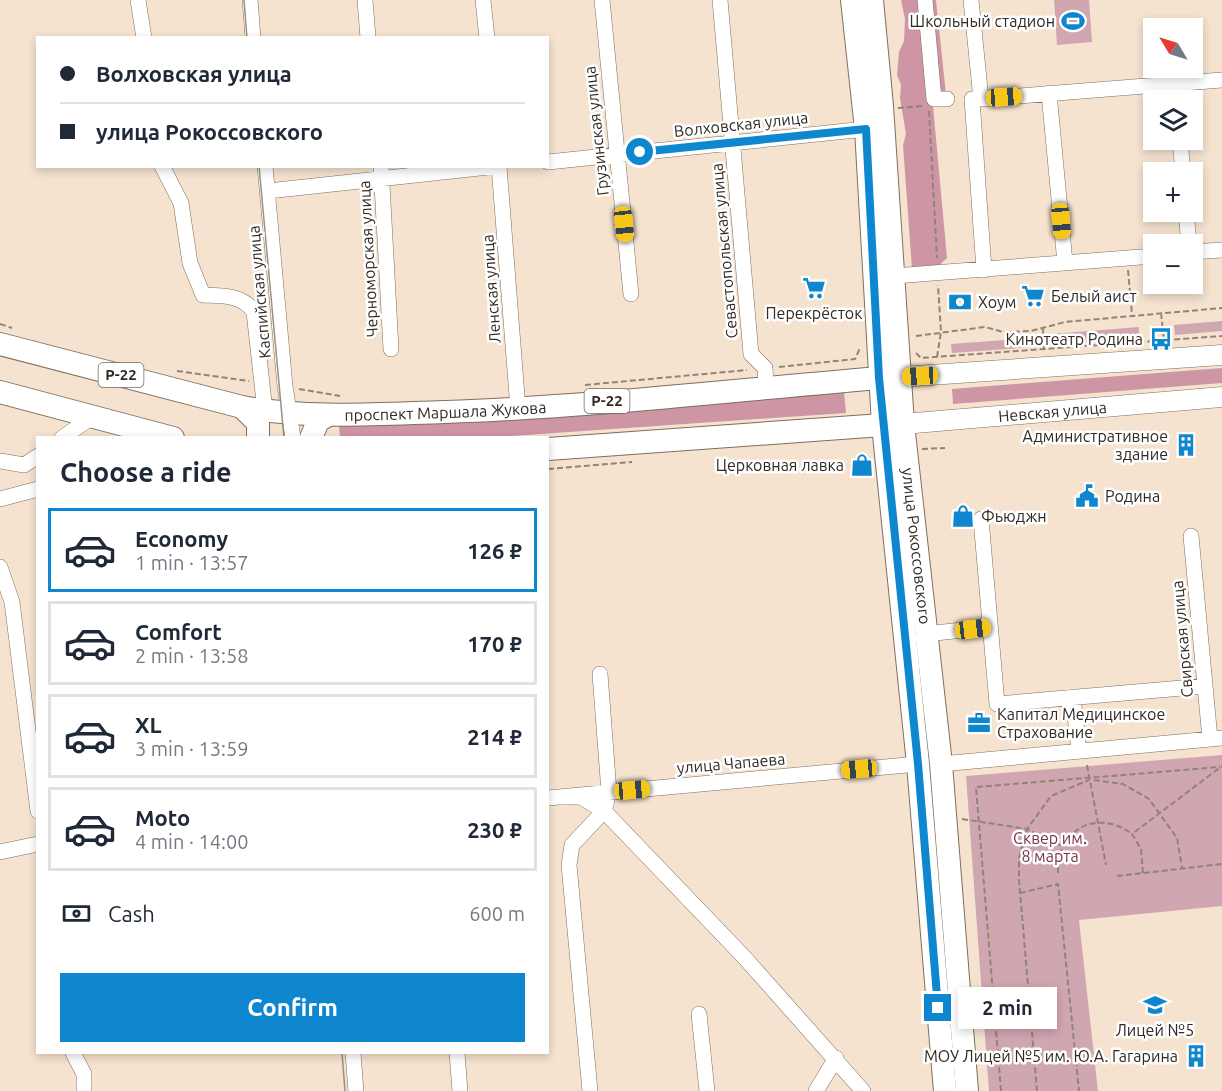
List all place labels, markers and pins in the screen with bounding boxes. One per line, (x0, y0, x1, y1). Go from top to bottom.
sports icon: Школьный стадион (1060, 8, 1086, 34)
place label: Школьный стадион (910, 12, 1055, 30)
supermarket icon: Перекрёсток (801, 275, 827, 301)
supermarket icon: Белый аист (1020, 283, 1046, 309)
place label: Белый аист (1051, 287, 1137, 305)
bank icon: Хоум (947, 289, 973, 315)
place label: Хоум (978, 293, 1016, 311)
place label: Перекрёсток (766, 304, 862, 322)
bus stop icon: Кинотеатр Родина (1148, 326, 1174, 352)
place label: Кинотеатр Родина (1006, 330, 1143, 348)
place label: Административное здание (1023, 427, 1168, 463)
building icon: Административное здание (1173, 432, 1199, 458)
shop icon: Церковная лавка (849, 452, 875, 478)
place label: Церковная лавка (716, 456, 844, 474)
public building icon: Родина (1074, 483, 1100, 509)
place label: Родина (1105, 487, 1160, 505)
shop icon: Фьюджн (950, 503, 976, 529)
place label: Фьюджн (981, 507, 1047, 525)
place label: Капитал Медицинское Страхование (997, 705, 1165, 741)
office icon: Капитал Медицинское Страхование (966, 710, 992, 736)
school or university icon: Лицей №5 (1142, 992, 1168, 1018)
place label: Лицей №5 (1116, 1021, 1194, 1039)
building icon: МОУ Лицей №5 им. Ю.А. Гагарина (1183, 1043, 1209, 1069)
place label: МОУ Лицей №5 им. Ю.А. Гагарина (924, 1047, 1178, 1065)

